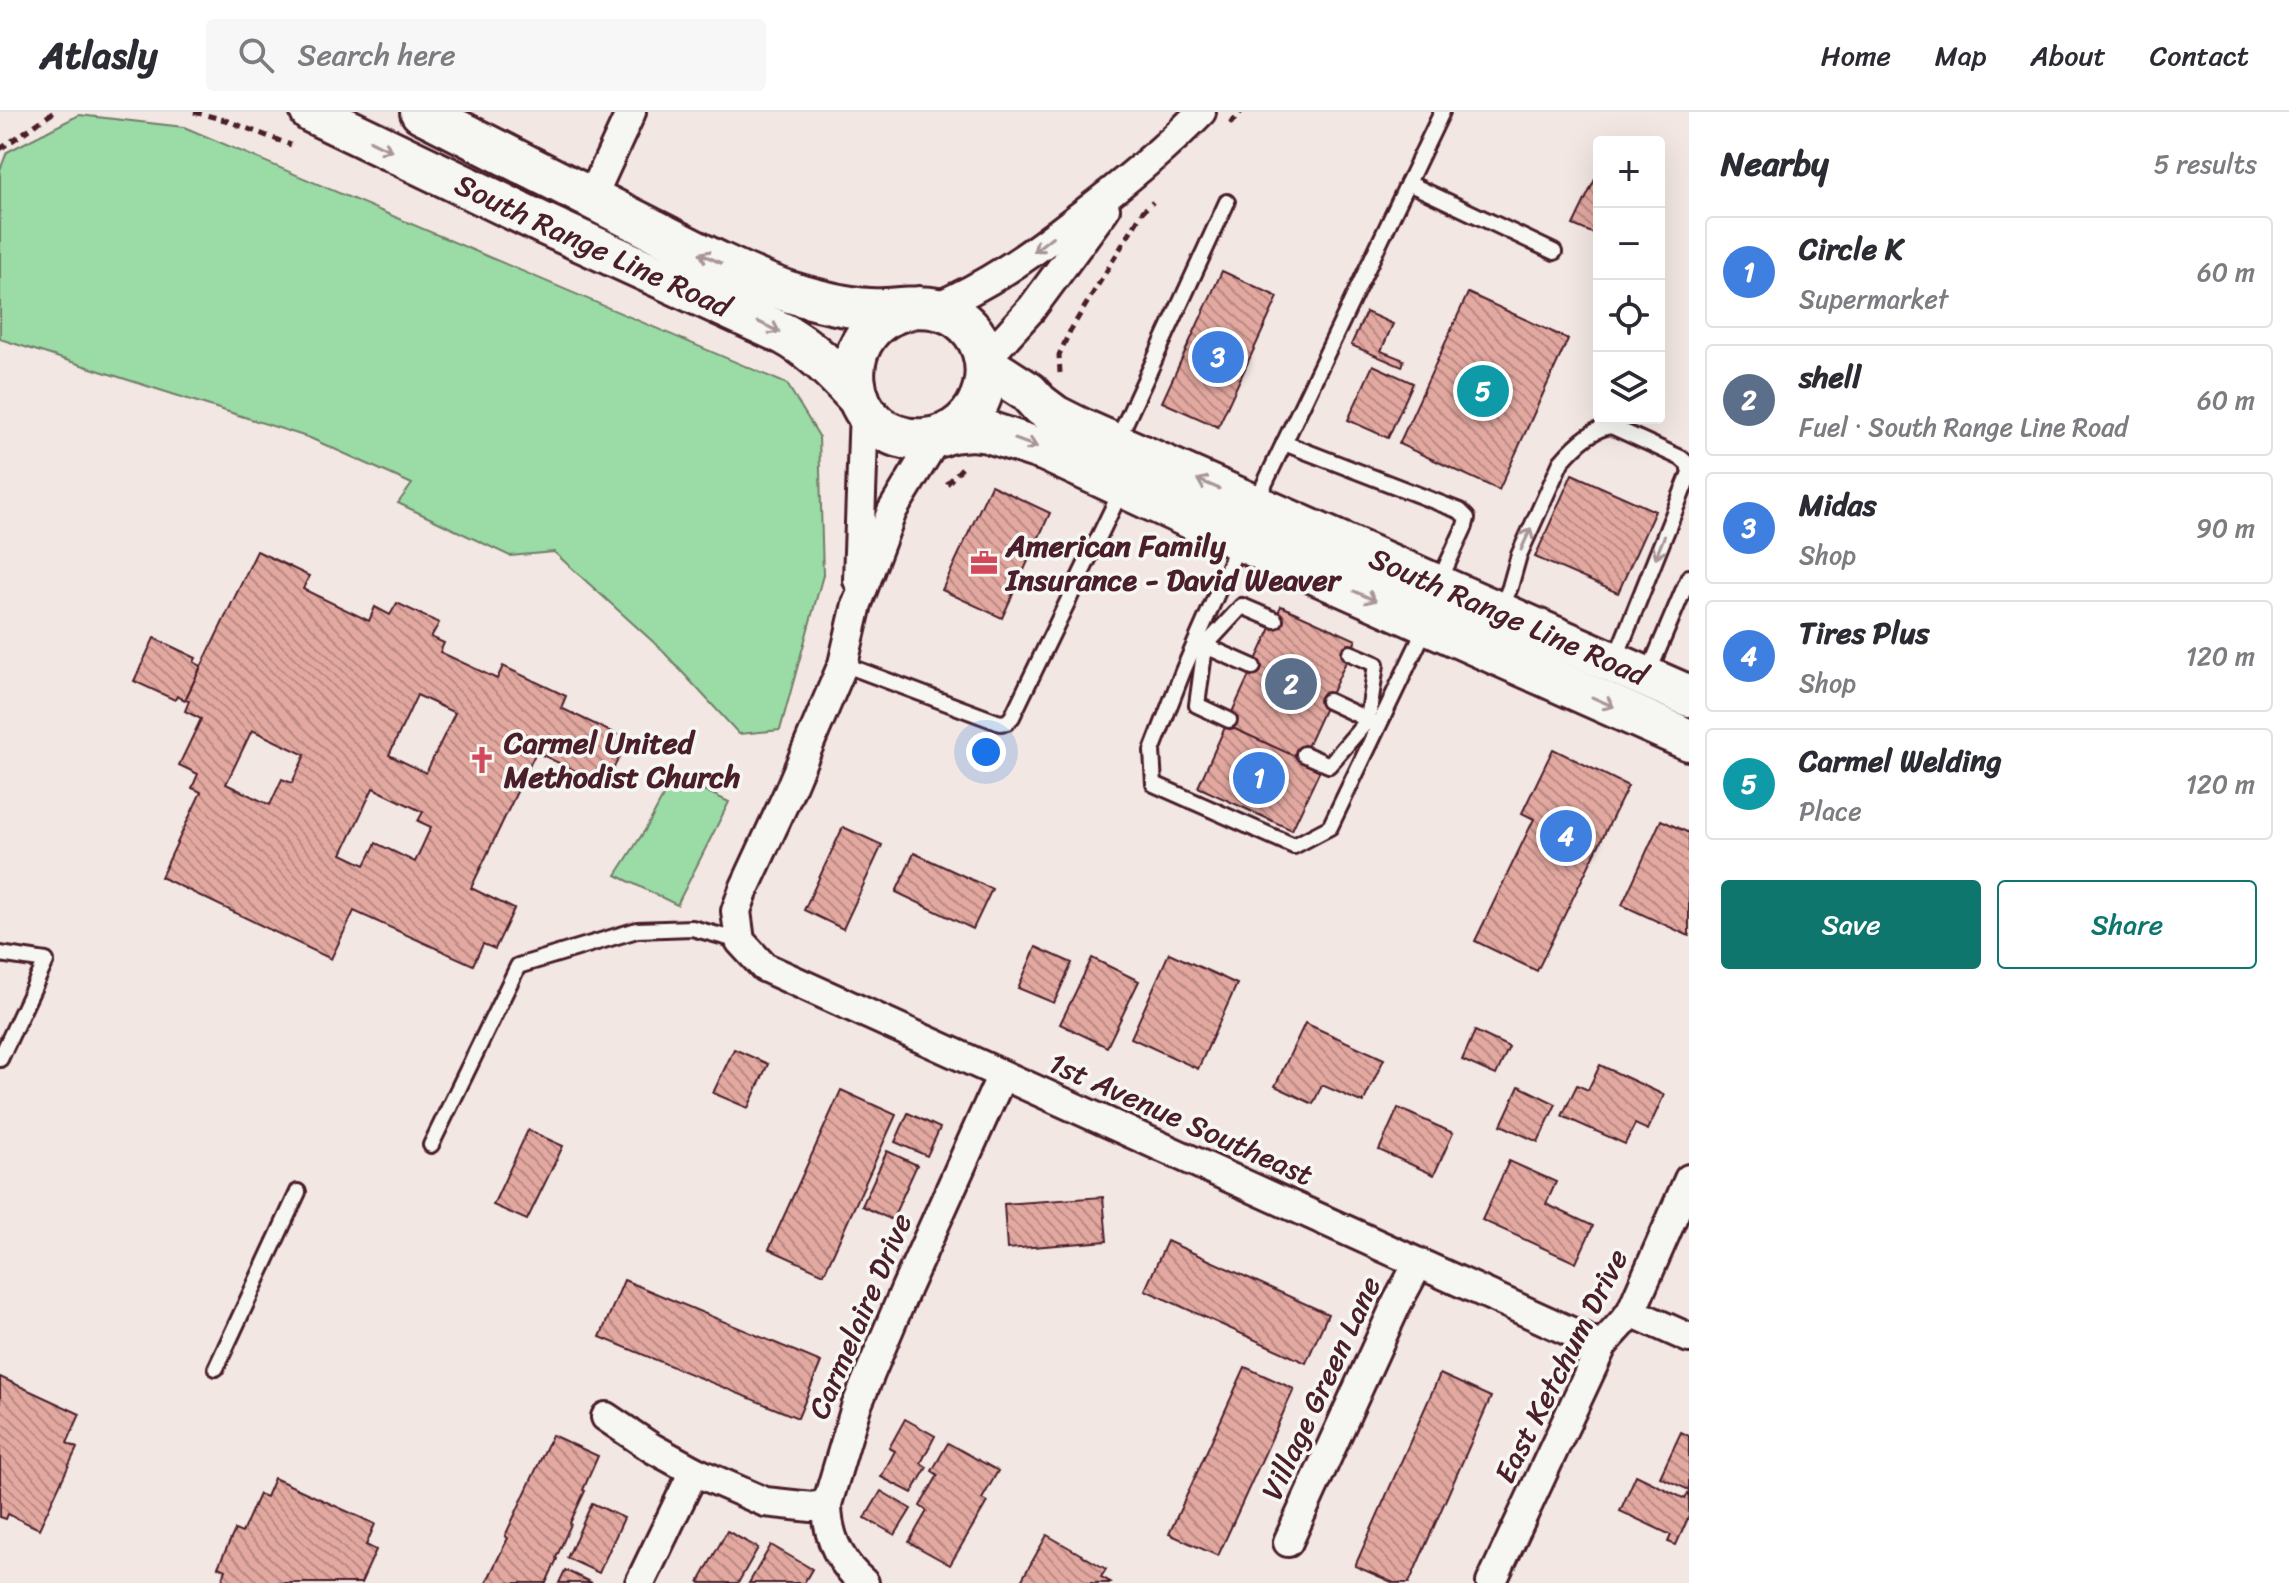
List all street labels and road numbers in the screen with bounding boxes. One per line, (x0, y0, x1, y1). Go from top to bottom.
street label: South Range Line Road (445, 158, 742, 334)
street label: South Range Line Road (1360, 532, 1658, 703)
street label: 1st Avenue Southeast (1040, 1036, 1322, 1202)
street label: Carmelaire Drive (792, 1204, 928, 1428)
street label: East Ketchum Drive (1478, 1239, 1644, 1493)
street label: Village Green Lane (1245, 1267, 1397, 1509)

